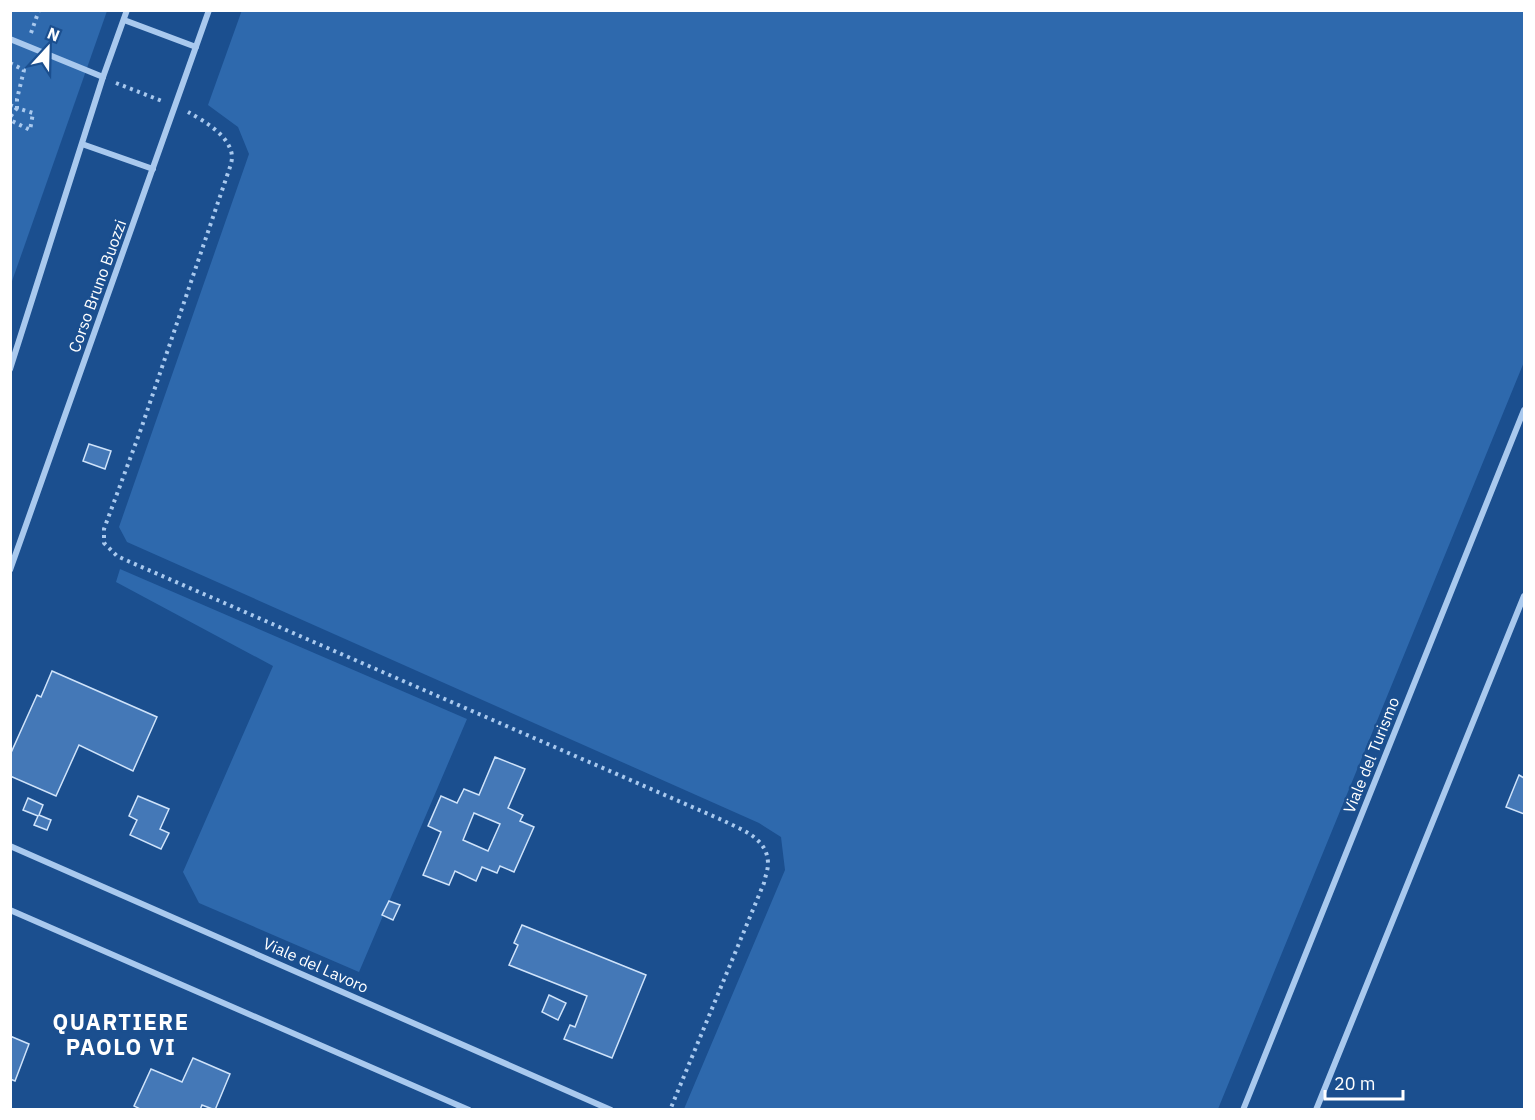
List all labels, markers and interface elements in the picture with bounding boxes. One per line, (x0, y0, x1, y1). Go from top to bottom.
north arrow (18, 18, 78, 78)
text: N (44, 23, 63, 46)
street label: Corso Bruno Buozzi (64, 217, 130, 355)
street label: Viale del Turismo (1339, 694, 1403, 816)
street label: Viale del Lavoro (260, 933, 372, 997)
district label: QUARTIERE PAOLO VI (52, 1007, 190, 1061)
scale bar (1325, 1063, 1403, 1101)
text: 20 m (1334, 1072, 1376, 1095)

